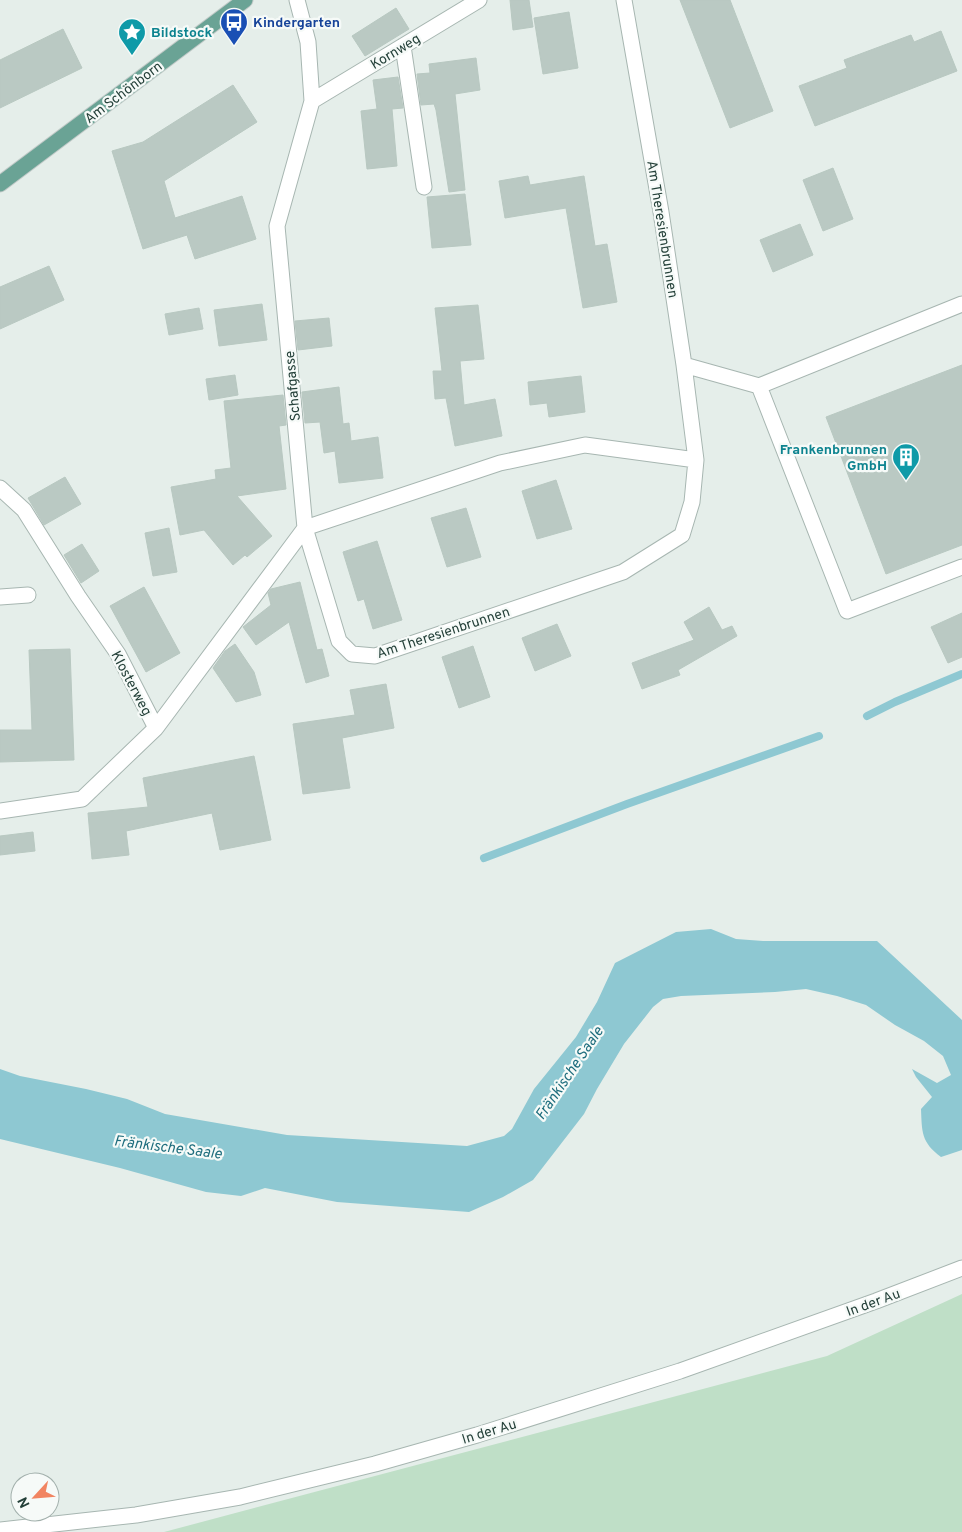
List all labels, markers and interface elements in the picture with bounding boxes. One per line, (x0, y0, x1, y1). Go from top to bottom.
bus stop icon: Kindergarten (219, 7, 249, 46)
place label: Kindergarten (253, 15, 340, 32)
place icon: Bildstock (117, 17, 147, 56)
place label: Bildstock (151, 25, 212, 42)
street label: Kornweg (368, 31, 424, 74)
street label: Am Schönborn (82, 58, 166, 128)
street label: Am Theresienbrunnen (642, 159, 681, 299)
street label: Schafgasse (282, 350, 305, 422)
place label: Frankenbrunnen GmbH (780, 442, 887, 475)
building icon: Frankenbrunnen GmbH (891, 442, 921, 481)
street label: Am Theresienbrunnen (375, 604, 512, 663)
street label: Klosterweg (107, 648, 155, 719)
water label: Fränkische Saale (532, 1023, 609, 1124)
water label: Fränkische Saale (113, 1132, 223, 1165)
street label: In der Au (844, 1286, 903, 1321)
street label: In der Au (460, 1416, 519, 1449)
north arrow (10, 1472, 60, 1522)
text: N (15, 1494, 35, 1510)

